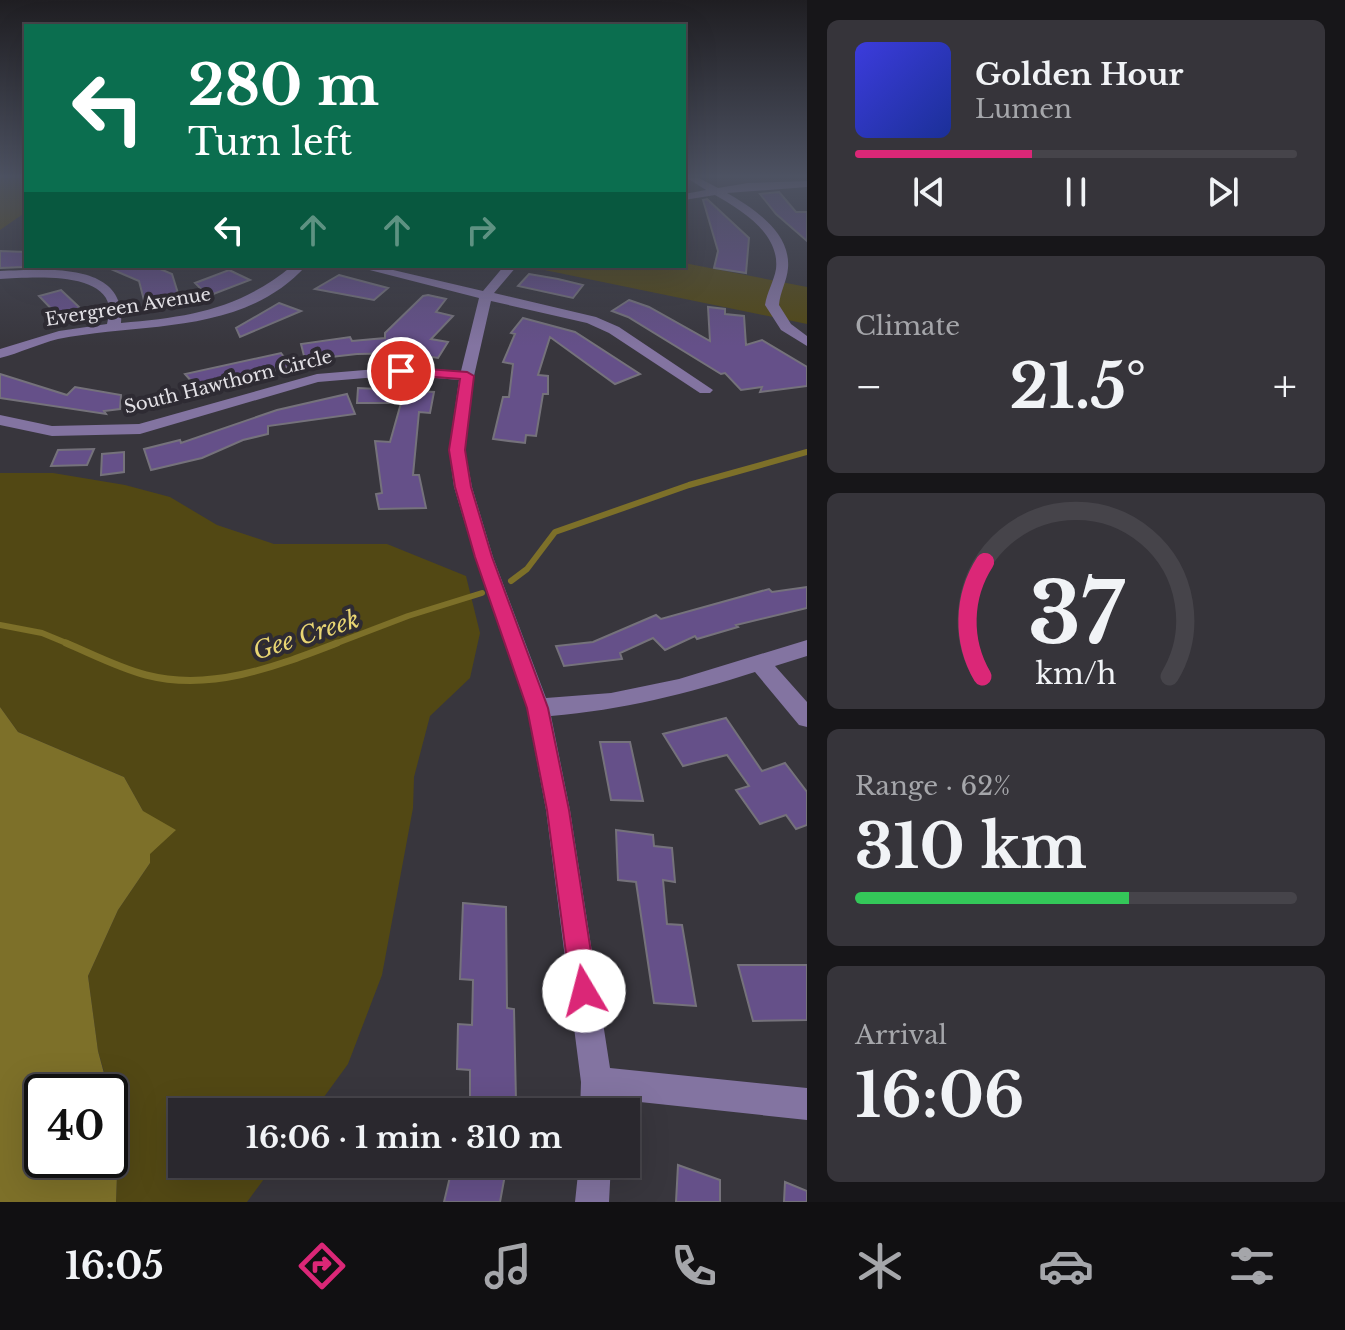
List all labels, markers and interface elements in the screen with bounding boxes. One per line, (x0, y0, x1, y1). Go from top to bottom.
text: 280 m (188, 51, 379, 120)
icon: left (56, 56, 160, 160)
text: Golden Hour (975, 56, 1184, 93)
text: Lumen (975, 93, 1072, 125)
text: Turn left (188, 120, 352, 165)
icon: previous (907, 170, 951, 214)
icon: pause (1054, 170, 1098, 214)
icon: next (1201, 170, 1245, 214)
icon: left (207, 208, 251, 252)
icon: ahead (291, 208, 335, 252)
icon: ahead (375, 208, 419, 252)
icon: right (459, 208, 503, 252)
street label: Evergreen Avenue (44, 283, 212, 331)
text: Climate (855, 310, 960, 342)
pin (367, 337, 435, 405)
street label: South Hawthorn Circle (122, 346, 334, 418)
icon: arrive (379, 349, 423, 393)
text: 21.5° (1010, 350, 1146, 424)
text: − (855, 359, 883, 414)
text: + (1273, 359, 1297, 414)
text: 37 (1028, 562, 1125, 665)
water label: Gee Creek (249, 604, 363, 666)
text: km/h (1035, 656, 1117, 692)
text: Range · 62% (855, 770, 1011, 802)
text: 310 km (855, 810, 1087, 884)
position arrow (542, 949, 626, 1033)
text: Arrival (855, 1019, 947, 1051)
text: 16:06 (855, 1059, 1024, 1133)
speed limit sign: 40 (24, 1074, 128, 1178)
text: 16:06 · 1 min · 310 m (246, 1119, 562, 1156)
icon: directions (294, 1238, 350, 1294)
icon: music (480, 1238, 536, 1294)
icon: phone (666, 1238, 722, 1294)
icon: climate (852, 1238, 908, 1294)
icon: car (1038, 1238, 1094, 1294)
icon: filters (1224, 1238, 1280, 1294)
text: 16:05 (65, 1244, 164, 1289)

